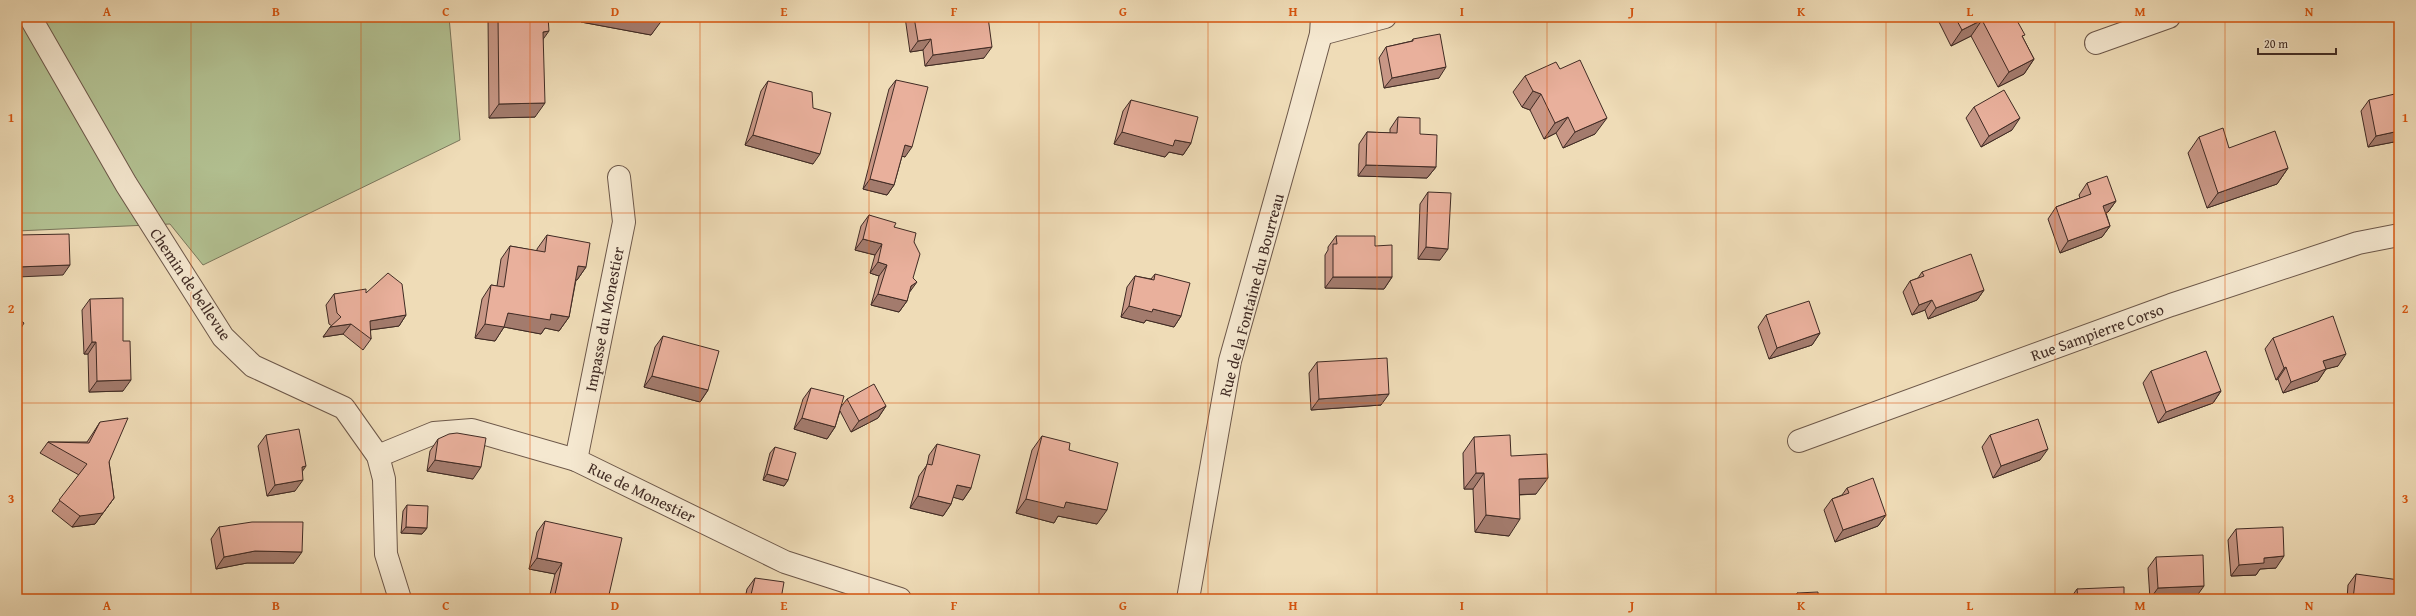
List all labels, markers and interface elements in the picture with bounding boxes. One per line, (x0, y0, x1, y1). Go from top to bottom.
text: A (103, 2, 112, 21)
text: B (272, 2, 280, 21)
text: C (442, 2, 450, 21)
text: D (611, 2, 619, 21)
text: E (781, 2, 788, 21)
text: F (951, 2, 958, 21)
text: G (1119, 2, 1127, 21)
text: H (1288, 2, 1298, 21)
text: I (1460, 2, 1464, 21)
text: J (1628, 2, 1635, 21)
text: K (1797, 2, 1806, 21)
text: L (1967, 2, 1974, 21)
text: M (2134, 2, 2146, 21)
text: N (2305, 2, 2314, 21)
scale bar (2258, 30, 2336, 56)
text: 20 m (2264, 35, 2288, 52)
text: 1 (8, 108, 14, 127)
text: 1 (2402, 108, 2408, 127)
street label: Rue de la Fontaine du Bourreau (1212, 190, 1290, 399)
street label: Chemin de bellevue (144, 223, 238, 345)
street label: Impasse du Monestier (578, 244, 630, 393)
street label: Rue Sampierre Corso (2027, 297, 2167, 367)
text: 2 (8, 299, 15, 318)
text: 2 (2402, 299, 2409, 318)
street label: Rue de Monestier (584, 456, 700, 529)
text: 3 (8, 489, 14, 508)
text: 3 (2402, 489, 2408, 508)
text: A (103, 596, 112, 615)
text: B (272, 596, 280, 615)
text: C (442, 596, 450, 615)
text: D (611, 596, 619, 615)
text: E (781, 596, 788, 615)
text: F (951, 596, 958, 615)
text: G (1119, 596, 1127, 615)
text: H (1288, 596, 1298, 615)
text: I (1460, 596, 1464, 615)
text: J (1628, 596, 1635, 615)
text: K (1797, 596, 1806, 615)
text: L (1967, 596, 1974, 615)
text: M (2134, 596, 2146, 615)
text: N (2305, 596, 2314, 615)

